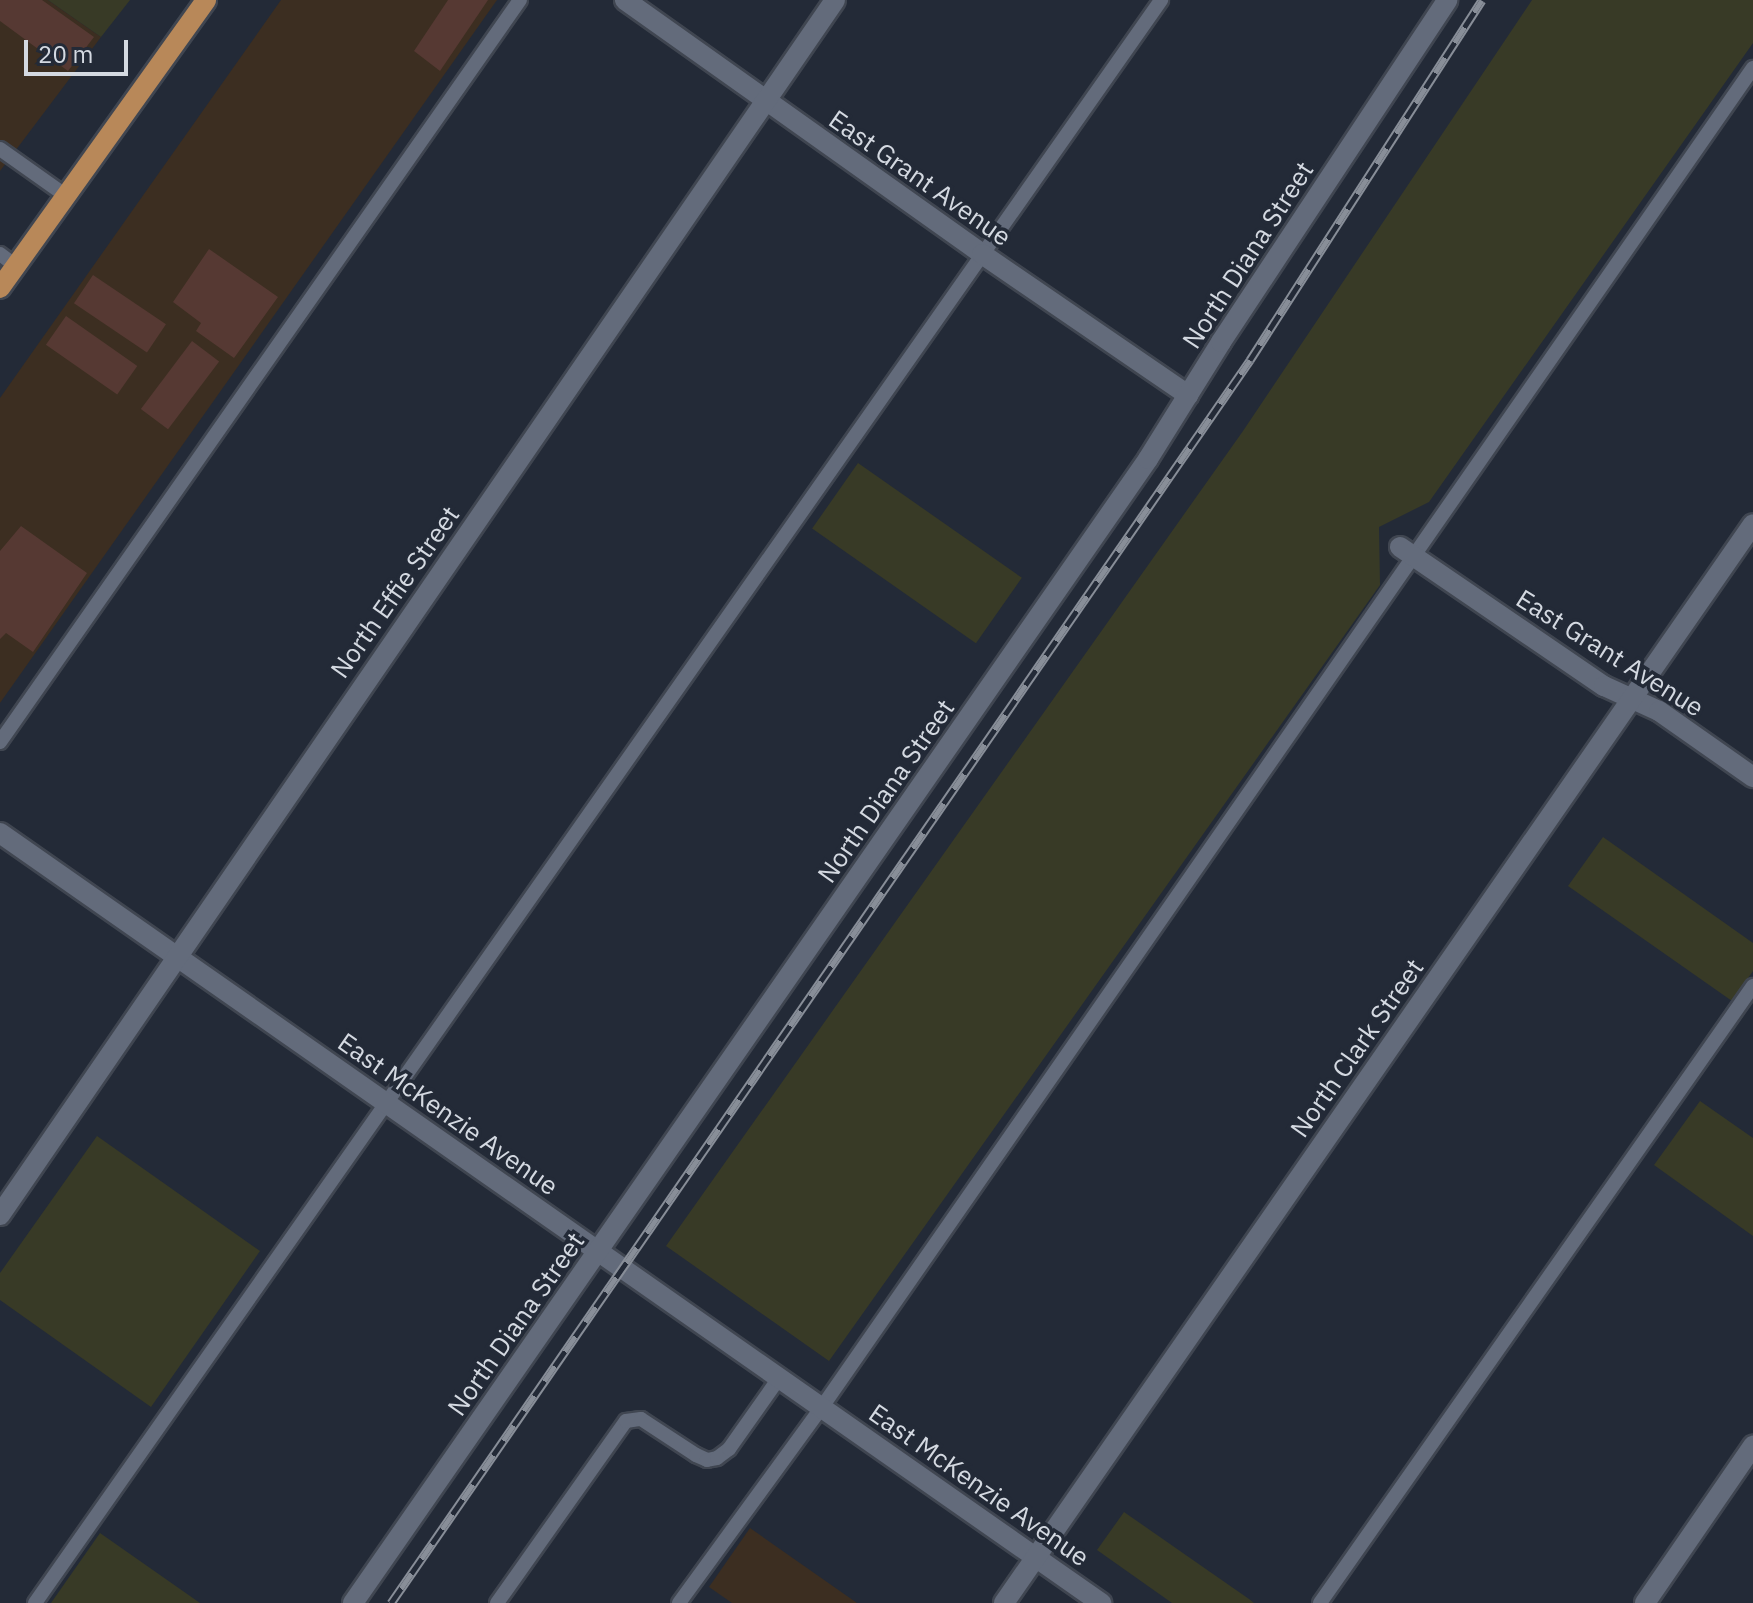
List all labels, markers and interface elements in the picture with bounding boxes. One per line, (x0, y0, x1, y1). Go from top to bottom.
scale bar (28, 24, 132, 74)
text: 20 m (38, 38, 93, 70)
street label: East Grant Avenue (823, 104, 1017, 252)
street label: North Diana Street (1176, 156, 1320, 354)
street label: North Effie Street (324, 500, 466, 684)
street label: East Grant Avenue (1511, 583, 1709, 723)
street label: North Diana Street (811, 693, 961, 889)
street label: North Clark Street (1284, 953, 1430, 1143)
street label: East McKenzie Avenue (332, 1026, 564, 1202)
street label: North Diana Street (441, 1226, 591, 1422)
street label: East McKenzie Avenue (863, 1397, 1095, 1573)

